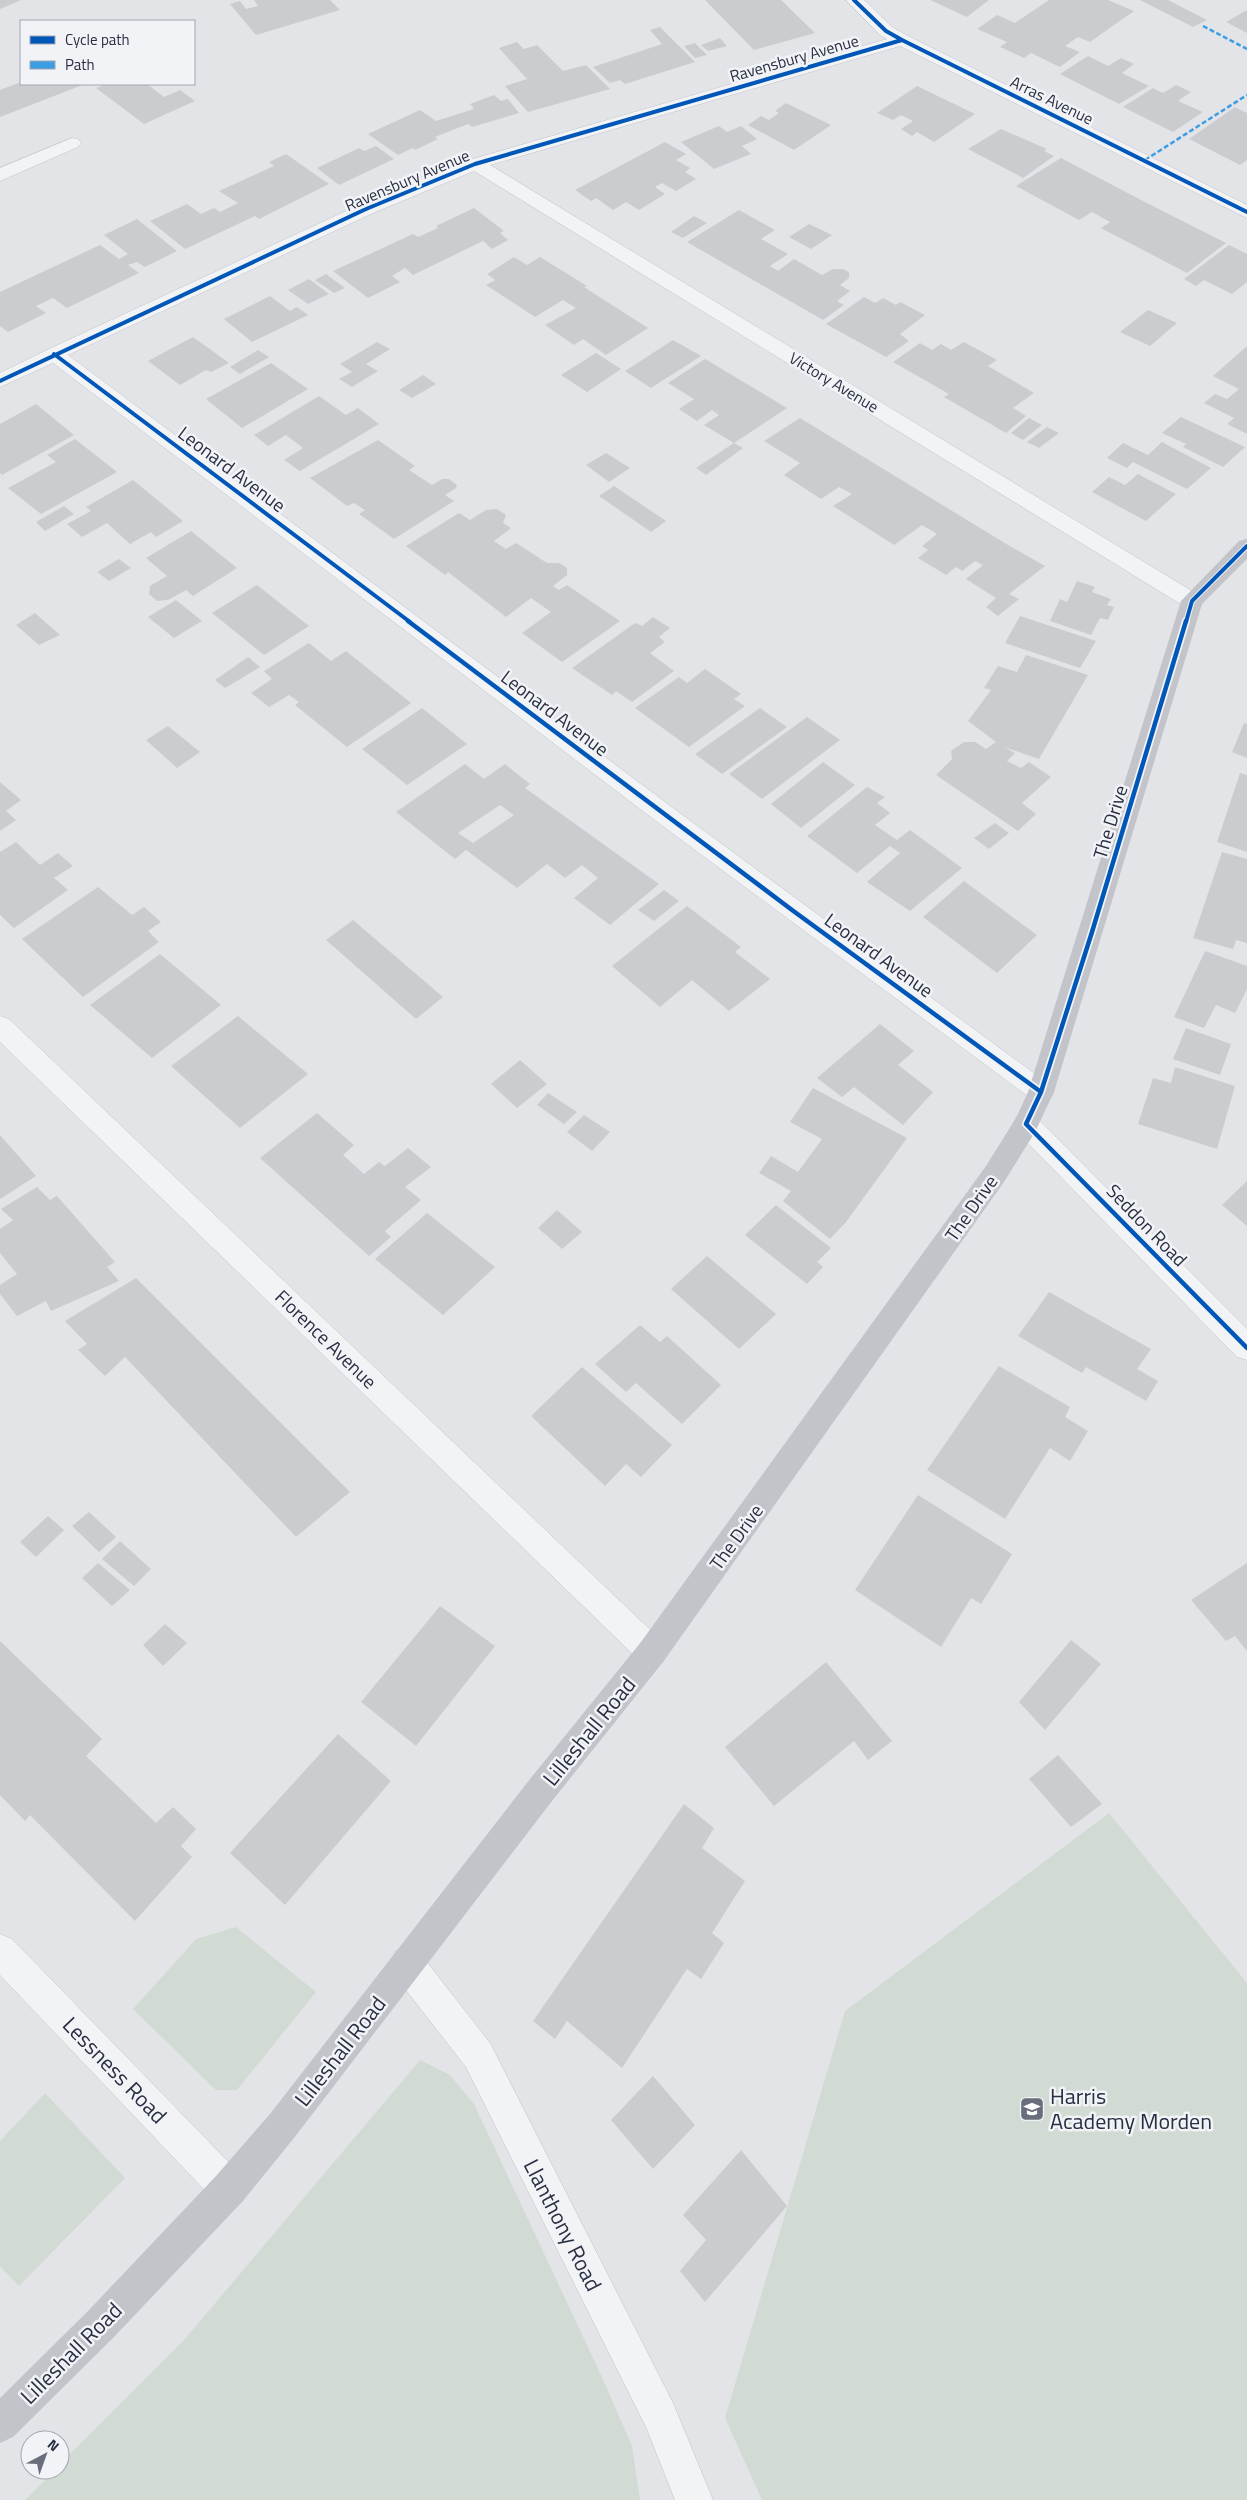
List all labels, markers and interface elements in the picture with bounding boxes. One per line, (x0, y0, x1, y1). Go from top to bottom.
legend (20, 20, 195, 85)
text: Cycle path (65, 28, 130, 51)
street label: Ravensbury Avenue (727, 28, 861, 88)
text: Path (65, 53, 95, 76)
street label: Arras Avenue (1006, 70, 1098, 130)
street label: Ravensbury Avenue (341, 143, 473, 217)
street label: Victory Avenue (785, 346, 883, 418)
street label: Leonard Avenue (172, 418, 292, 519)
street label: Leonard Avenue (495, 662, 615, 763)
street label: The Drive (1085, 781, 1134, 862)
street label: Leonard Avenue (819, 905, 940, 1004)
street label: The Drive (937, 1168, 1004, 1247)
street label: Seddon Road (1100, 1177, 1194, 1273)
street label: Florence Avenue (269, 1282, 384, 1395)
street label: The Drive (702, 1498, 770, 1576)
street label: Lilleshall Road (534, 1669, 644, 1793)
street label: Lilleshall Road (286, 1988, 394, 2114)
street label: Lessness Road (55, 2009, 175, 2131)
place label: Harris Academy Morden (1050, 2079, 1212, 2138)
school or university icon: Harris Academy Morden (1019, 2096, 1045, 2122)
street label: Llanthony Road (515, 2153, 611, 2297)
street label: Lilleshall Road (12, 2294, 130, 2412)
north arrow (20, 2430, 70, 2480)
text: N (43, 2434, 64, 2456)

